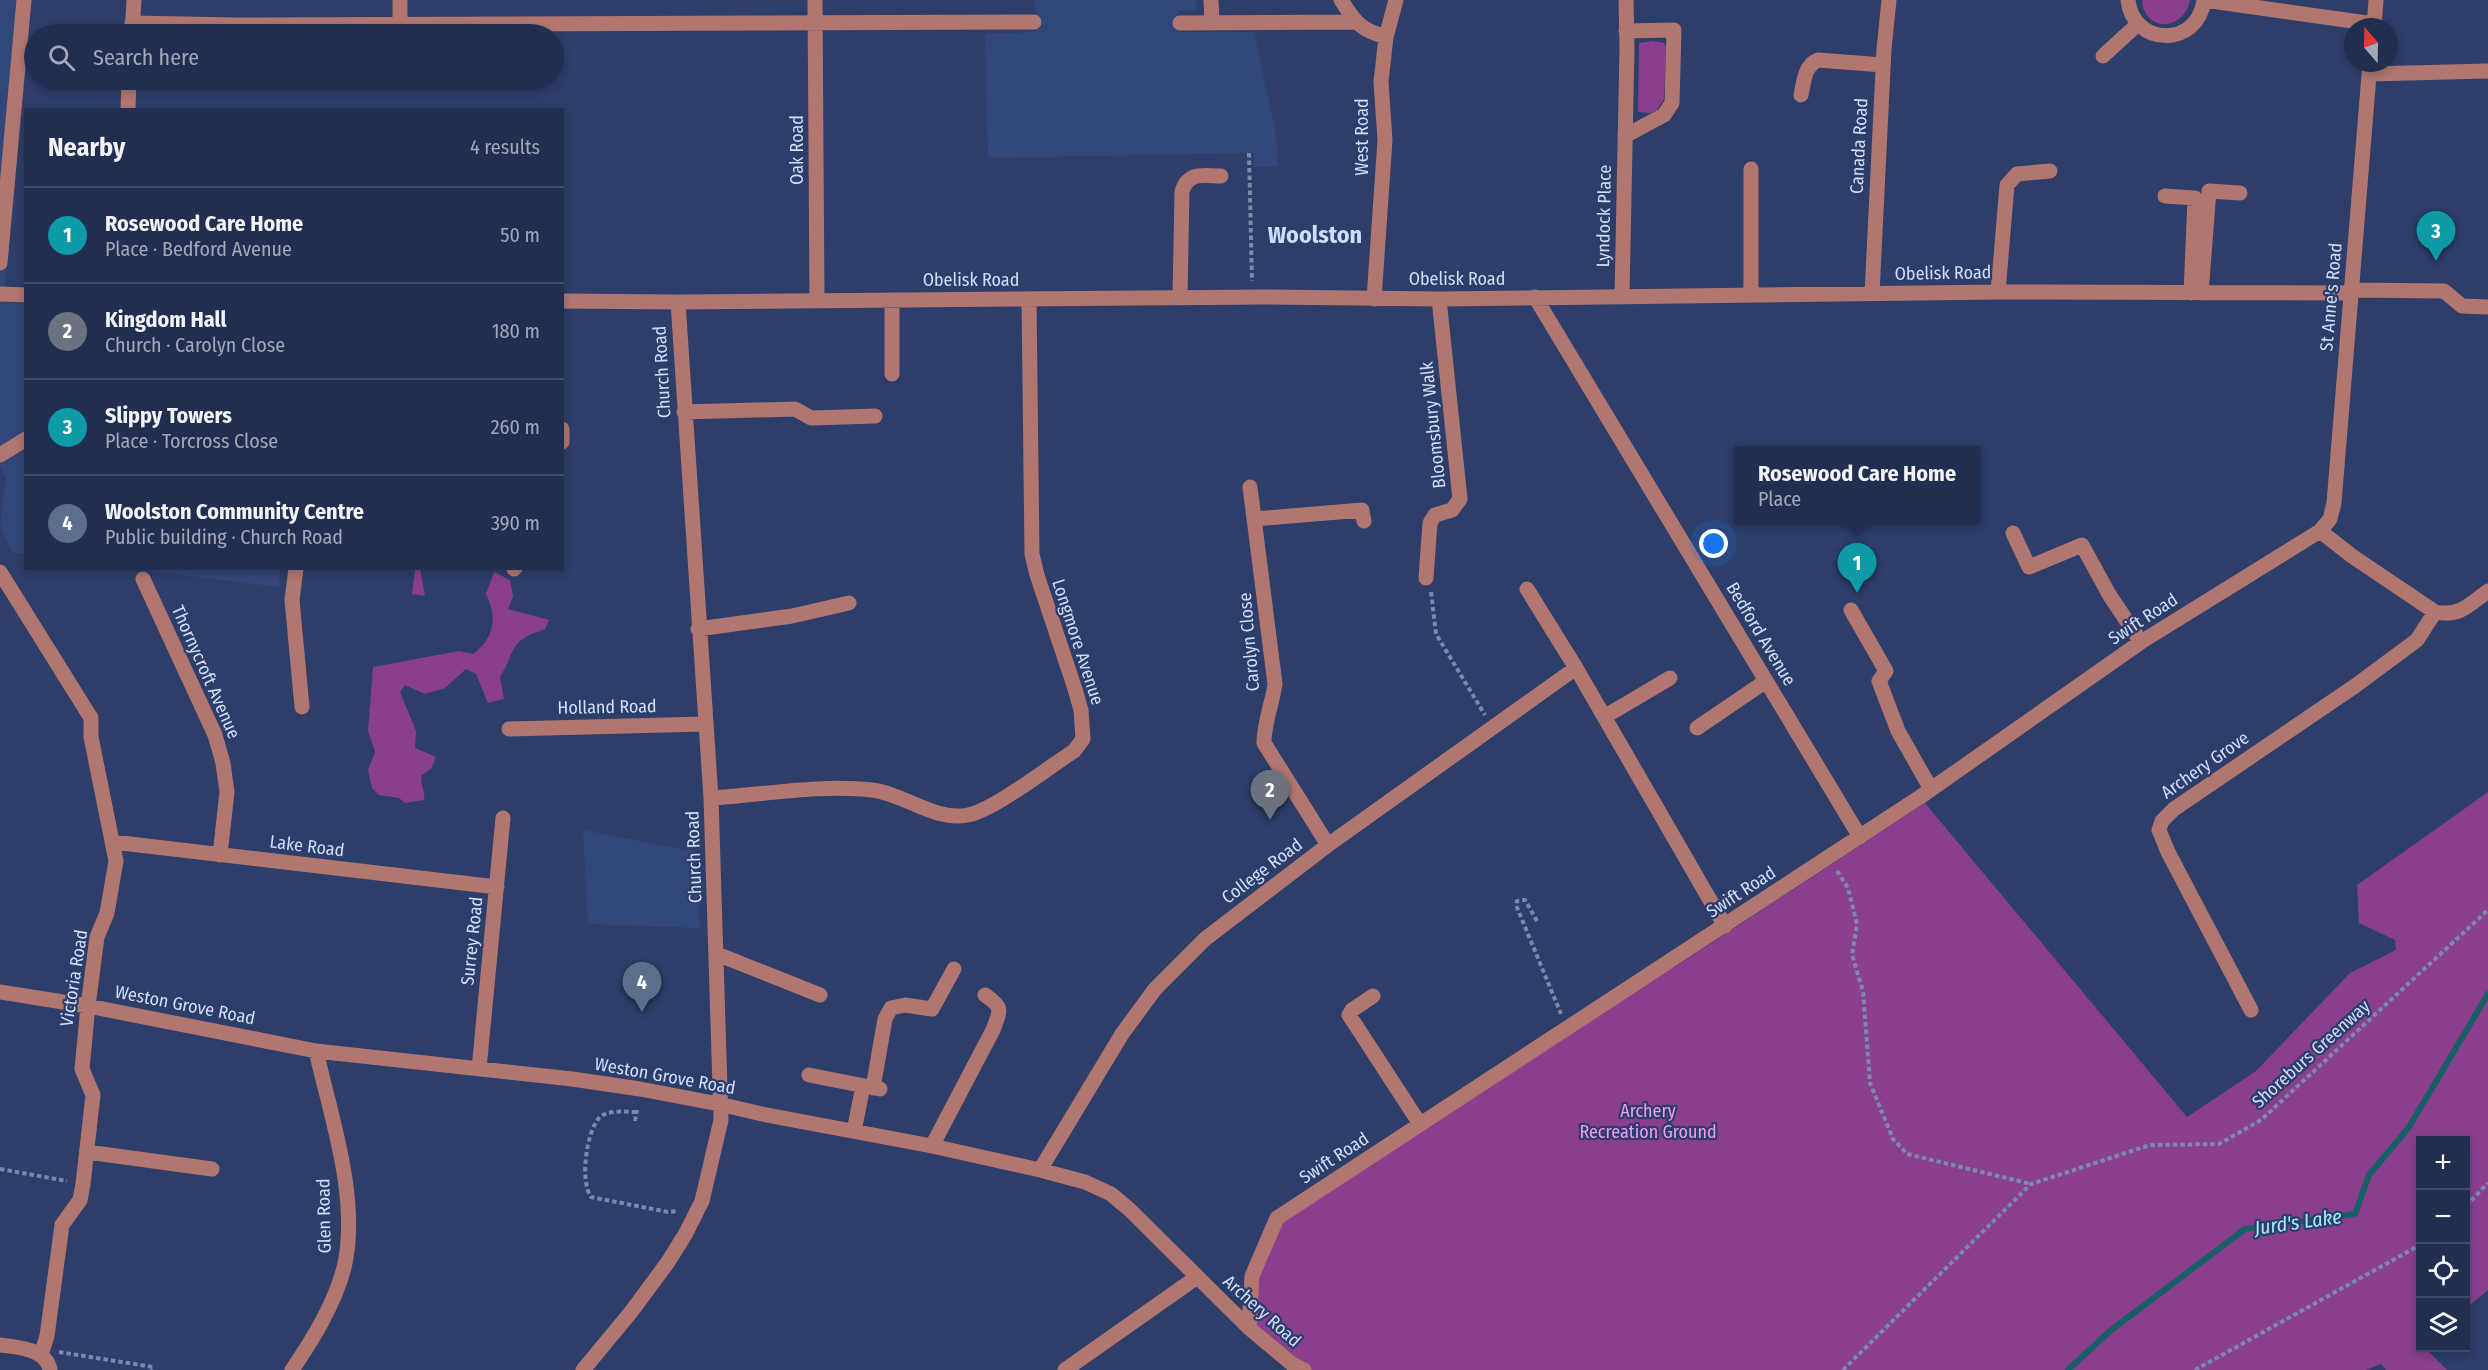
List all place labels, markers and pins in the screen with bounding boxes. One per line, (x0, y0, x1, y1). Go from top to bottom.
pin: 3 (2416, 212, 2456, 261)
pin: 1 (1838, 544, 1876, 593)
pin: 2 (1250, 770, 1290, 820)
pin: 4 (622, 962, 662, 1012)

